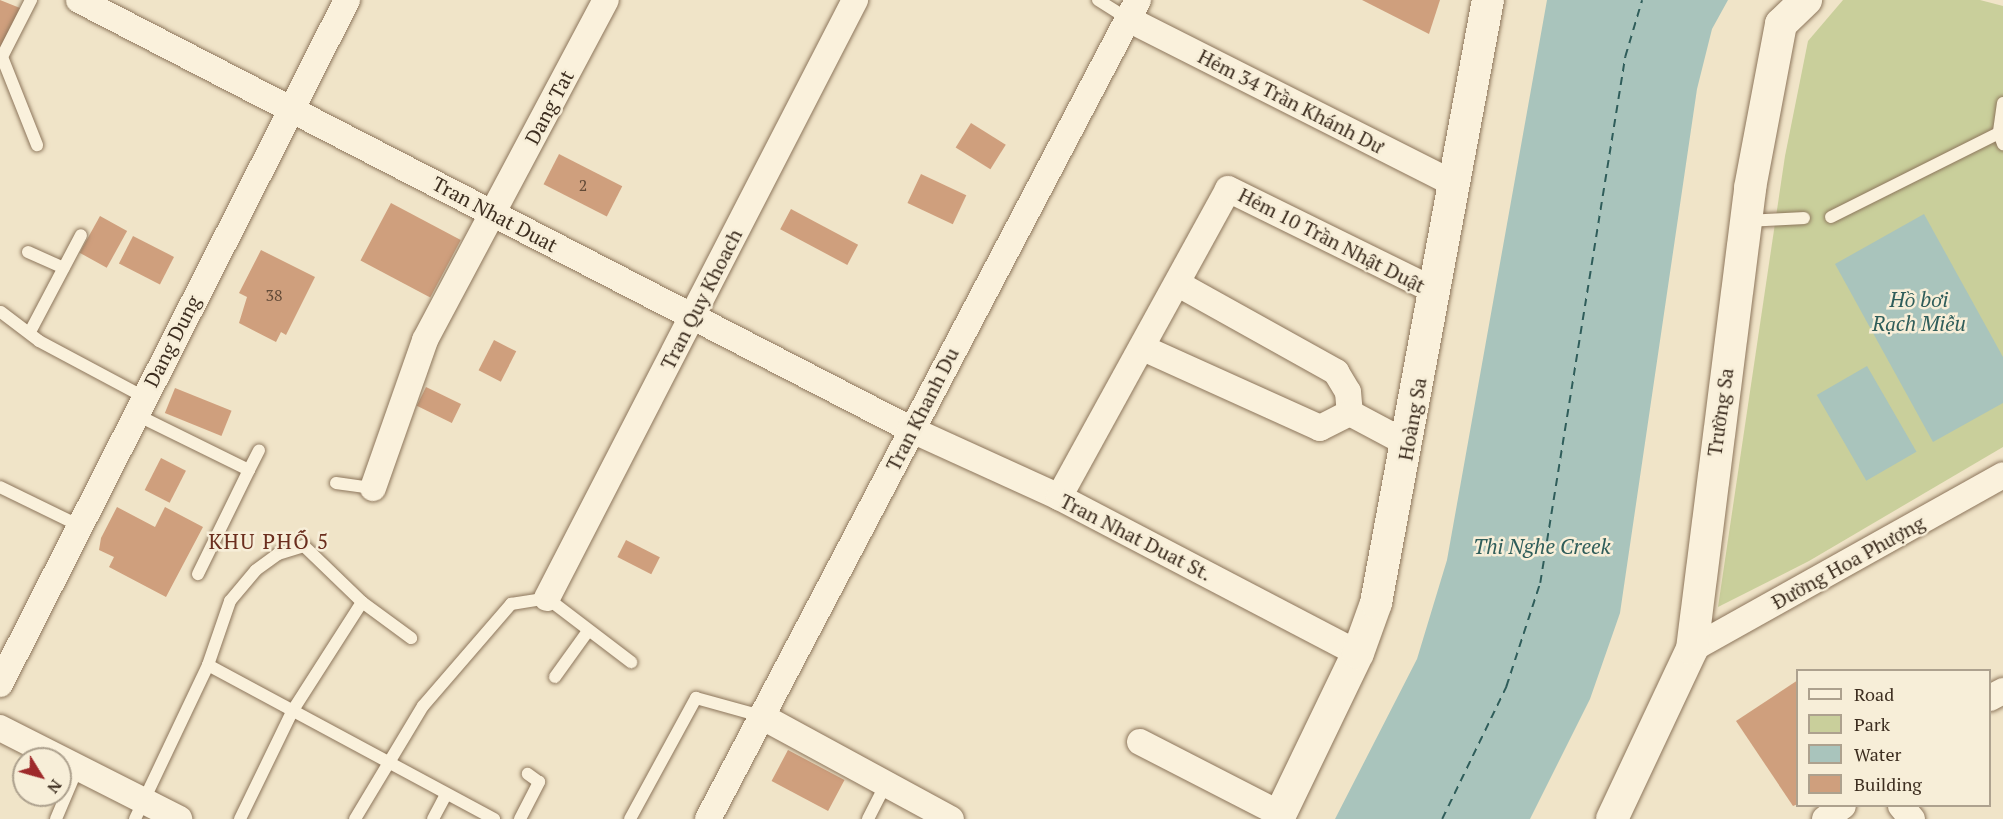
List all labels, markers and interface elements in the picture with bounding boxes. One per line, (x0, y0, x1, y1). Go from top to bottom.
street label: Hẻm 34 Trần Khánh Dư (1194, 44, 1388, 158)
street label: Dang Tat (519, 66, 579, 148)
street label: Tran Nhat Duat (428, 171, 562, 257)
house number: 2 (579, 175, 587, 195)
street label: Hẻm 10 Trần Nhật Duật (1235, 182, 1429, 298)
street label: Tran Quy Khoach (655, 225, 747, 373)
house number: 38 (265, 285, 283, 305)
water label: Hồ bơi Rạch Miễu (1872, 286, 1966, 336)
street label: Dang Dung (139, 291, 205, 391)
street label: Tran Khanh Du (881, 343, 963, 475)
street label: Trường Sa (1702, 366, 1738, 458)
street label: Hoàng Sa (1393, 376, 1431, 462)
street label: Tran Nhat Duat St. (1056, 488, 1216, 586)
street label: Đường Hoa Phượng (1767, 510, 1929, 614)
district label: KHU PHỐ 5 (208, 528, 330, 554)
water label: Thi Nghe Creek (1473, 533, 1611, 559)
legend (1796, 669, 1991, 807)
text: Road (1854, 682, 1894, 706)
text: Park (1854, 712, 1890, 736)
text: Water (1854, 742, 1901, 766)
north arrow (12, 747, 72, 807)
text: Building (1854, 772, 1922, 796)
text: N (42, 775, 67, 798)

